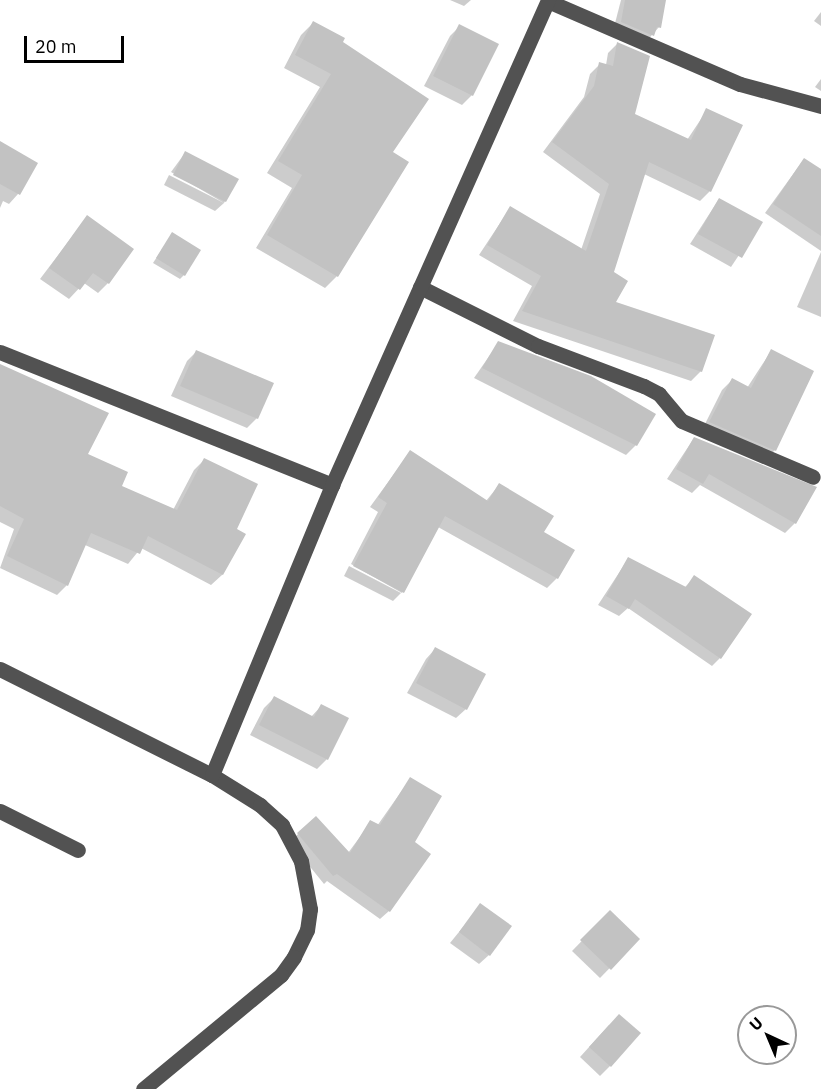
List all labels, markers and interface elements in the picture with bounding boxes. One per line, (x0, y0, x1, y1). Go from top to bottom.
scale bar (27, 24, 128, 62)
text: 20 m (35, 35, 77, 58)
north arrow (737, 1005, 797, 1065)
text: U (745, 1012, 767, 1035)

